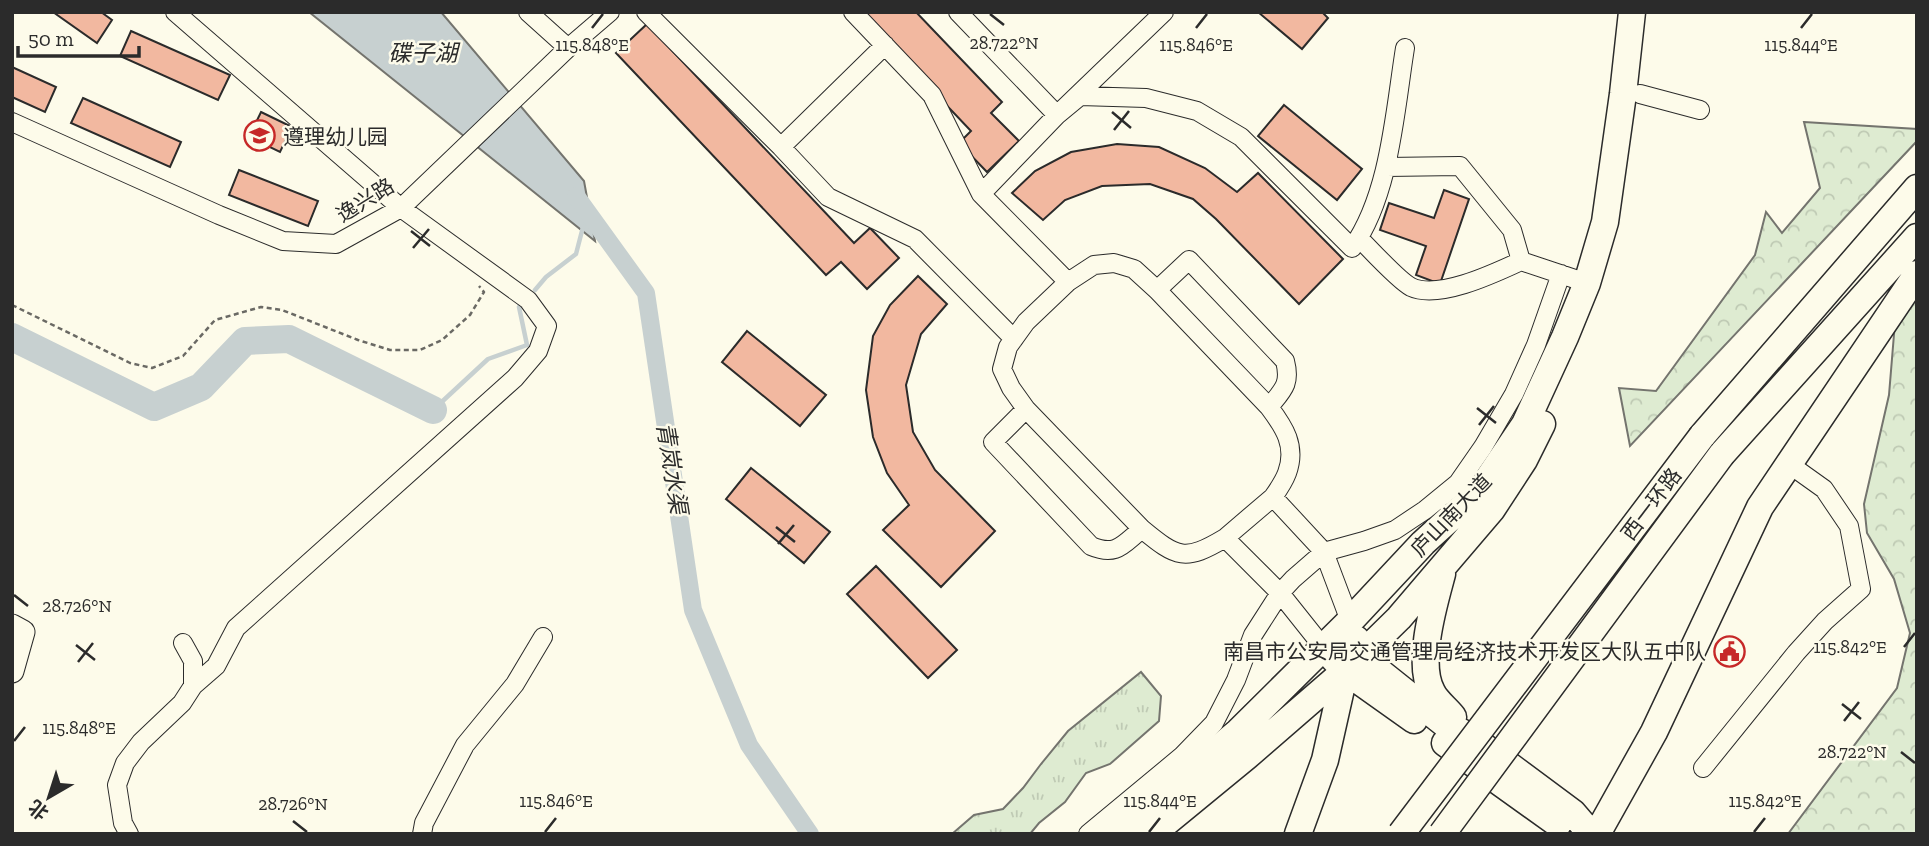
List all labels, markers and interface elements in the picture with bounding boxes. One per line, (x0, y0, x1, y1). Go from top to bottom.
scale bar (18, 14, 138, 58)
text: 50 m (28, 26, 74, 51)
text: 28.722°N (969, 32, 1039, 54)
text: 115.848°E (555, 34, 629, 56)
text: 115.846°E (1159, 34, 1233, 56)
text: 115.844°E (1764, 34, 1838, 56)
water label: 碟子湖 (389, 39, 461, 67)
school or university icon: 遵理幼儿园 (243, 119, 277, 153)
place label: 遵理幼儿园 (283, 124, 388, 149)
street label: 逸兴路 (332, 173, 398, 227)
water label: 青岚水渠 (651, 420, 693, 519)
street label: 西一环路 (1616, 463, 1686, 545)
street label: 庐山南大道 (1406, 469, 1496, 561)
text: 28.726°N (42, 595, 112, 617)
public building icon: 南昌市公安局交通管理局经济技术开发区大队五中队 (1712, 634, 1746, 668)
text: 115.842°E (1813, 636, 1887, 658)
place label: 南昌市公安局交通管理局经济技术开发区大队五中队 (1223, 639, 1706, 664)
text: 115.848°E (42, 717, 116, 739)
text: 28.722°N (1817, 741, 1887, 763)
north arrow (14, 762, 84, 832)
text: 115.846°E (519, 790, 593, 812)
text: 115.844°E (1123, 790, 1197, 812)
text: 115.842°E (1728, 790, 1802, 812)
text: 28.726°N (258, 793, 328, 815)
text: 北 (24, 795, 53, 825)

